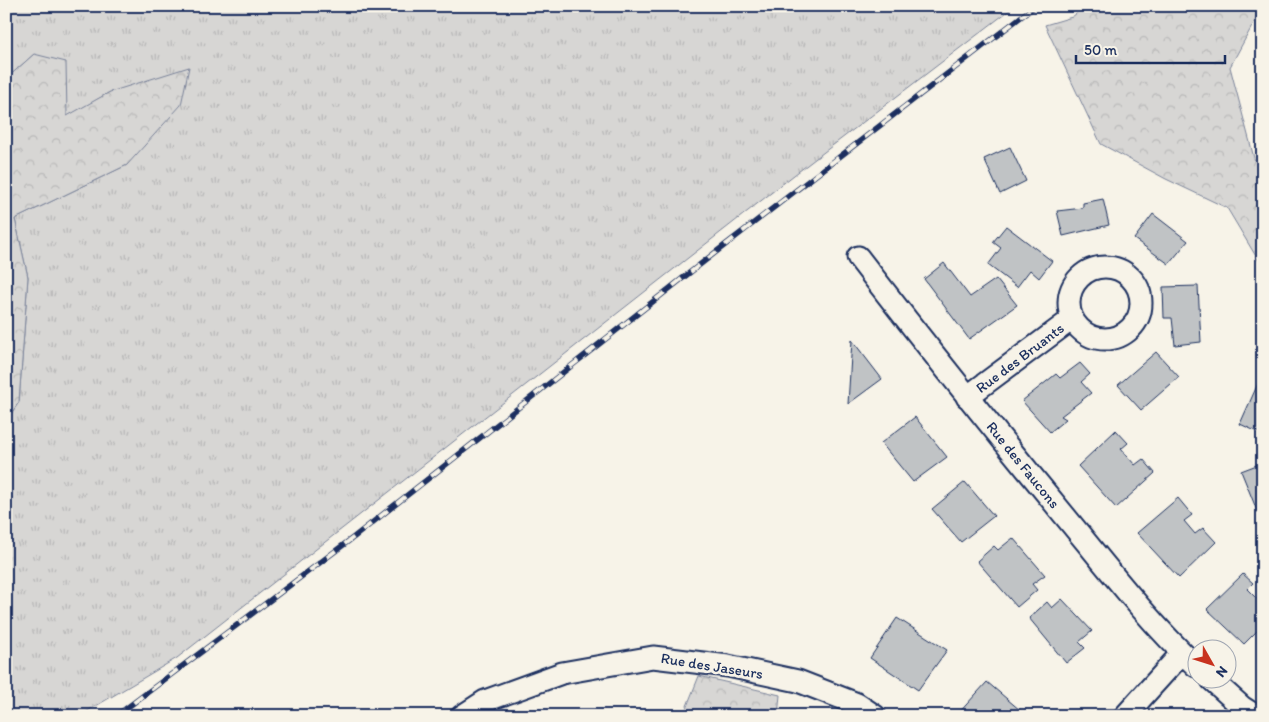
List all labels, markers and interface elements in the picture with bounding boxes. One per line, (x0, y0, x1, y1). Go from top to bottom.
scale bar (1076, 32, 1225, 64)
text: 50 m (1084, 41, 1117, 59)
street label: Rue des Bruants (972, 319, 1068, 397)
street label: Rue des Faucons (983, 418, 1064, 512)
north arrow (1186, 640, 1236, 690)
street label: Rue des Jaseurs (660, 649, 765, 683)
text: N (1212, 663, 1231, 681)

